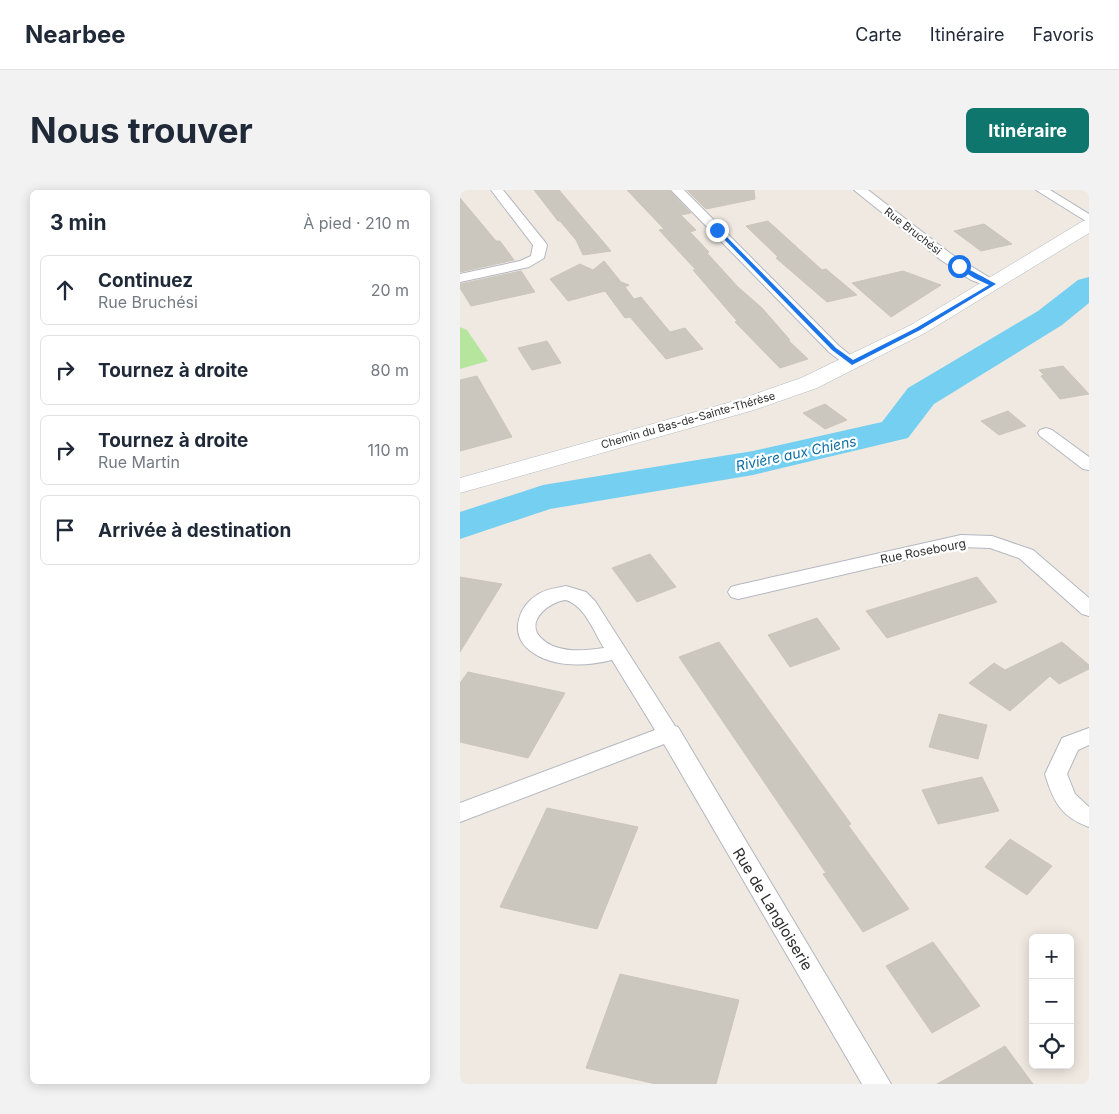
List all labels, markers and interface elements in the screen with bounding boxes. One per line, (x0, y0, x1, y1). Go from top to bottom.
text: Nearbee (25, 20, 126, 49)
text: Carte (855, 24, 902, 45)
text: Itinéraire (930, 24, 1004, 45)
text: Favoris (1032, 24, 1094, 45)
button: Itinéraire (966, 108, 1089, 153)
text: Nous trouver (30, 109, 253, 151)
street label: Rue Bruchési (882, 204, 944, 258)
text: 3 min (50, 210, 106, 235)
text: À pied · 210 m (303, 213, 410, 233)
route end (706, 219, 729, 242)
route start (948, 255, 971, 278)
text: Continuez (98, 269, 193, 292)
icon: ahead (51, 276, 79, 304)
text: 20 m (371, 280, 409, 300)
text: Rue Bruchési (98, 292, 198, 312)
icon: right (51, 356, 79, 384)
text: Tournez à droite (98, 359, 248, 382)
text: 80 m (370, 360, 409, 380)
street label: Chemin du Bas-de-Sainte-Thérèse (599, 388, 777, 452)
text: Tournez à droite (98, 429, 248, 452)
water label: Rivière aux Chiens (734, 432, 858, 474)
icon: right (51, 436, 79, 464)
text: 110 m (367, 440, 409, 460)
text: Rue Martin (98, 452, 180, 472)
icon: arrive (51, 516, 79, 544)
text: Arrivée à destination (98, 519, 291, 542)
street label: Rue Rosebourg (879, 535, 967, 567)
street label: Rue de Langloiserie (729, 844, 817, 974)
map controls (1029, 934, 1074, 1069)
button: + (1029, 934, 1074, 979)
button: − (1029, 979, 1074, 1024)
button: locate (1029, 1024, 1074, 1069)

